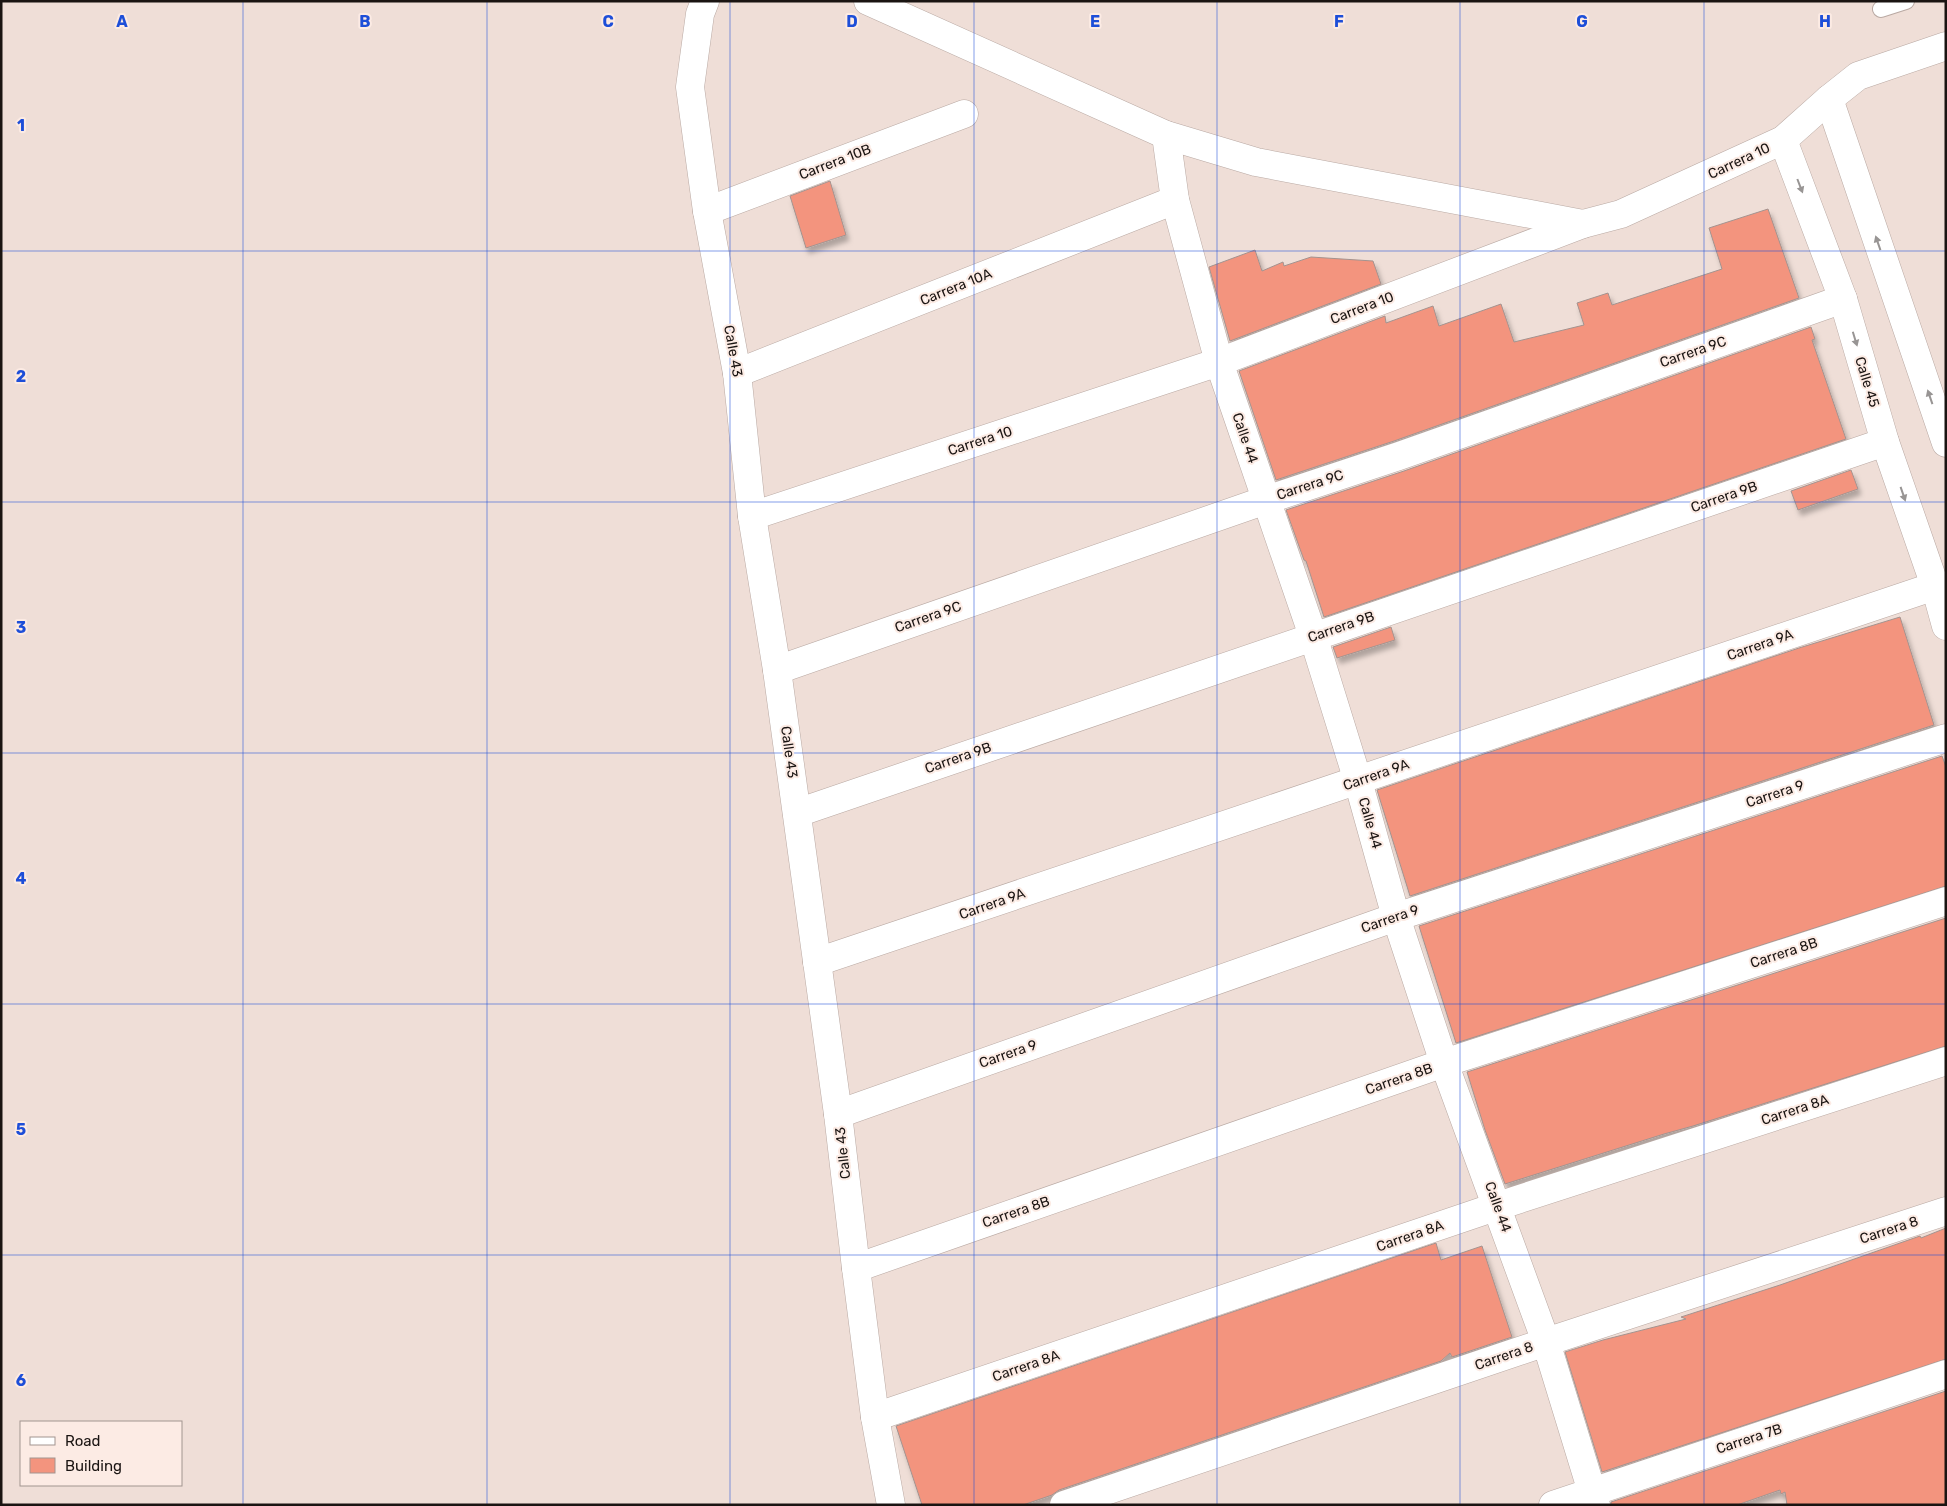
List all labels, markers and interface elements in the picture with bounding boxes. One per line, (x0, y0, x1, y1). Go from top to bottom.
text: A (116, 12, 128, 31)
text: B (359, 12, 371, 31)
text: C (602, 12, 614, 31)
text: D (846, 12, 858, 31)
text: E (1090, 12, 1100, 31)
text: F (1334, 12, 1344, 31)
text: G (1576, 12, 1588, 31)
text: H (1819, 12, 1831, 31)
text: 1 (17, 116, 25, 135)
street label: Carrera 10 (1705, 139, 1773, 183)
street label: Carrera 10B (796, 140, 874, 184)
one-way arrow (1796, 179, 1804, 194)
one-way arrow (1873, 235, 1881, 250)
street label: Carrera 10A (918, 265, 995, 309)
street label: Carrera 10 (1328, 288, 1396, 328)
street label: Calle 43 (720, 324, 746, 378)
one-way arrow (1851, 331, 1859, 346)
street label: Carrera 9C (1657, 333, 1729, 371)
street label: Calle 45 (1851, 355, 1883, 409)
text: 2 (16, 367, 26, 386)
one-way arrow (1926, 389, 1934, 404)
street label: Calle 44 (1228, 410, 1262, 466)
street label: Carrera 10 (946, 423, 1014, 459)
street label: Carrera 9C (1274, 466, 1346, 504)
street label: Carrera 9B (1688, 478, 1760, 516)
one-way arrow (1899, 487, 1907, 502)
street label: Carrera 9C (892, 598, 964, 636)
street label: Carrera 9B (1305, 608, 1377, 646)
text: 3 (16, 618, 26, 637)
street label: Carrera 9A (1725, 626, 1796, 664)
street label: Calle 43 (777, 725, 801, 779)
street label: Carrera 9B (922, 739, 994, 777)
street label: Carrera 9A (1341, 756, 1412, 794)
street label: Carrera 9 (1744, 777, 1806, 811)
street label: Calle 44 (1355, 795, 1385, 851)
text: 4 (16, 869, 27, 888)
street label: Carrera 9A (957, 885, 1028, 923)
street label: Carrera 9 (1359, 901, 1421, 937)
street label: Carrera 8B (1748, 934, 1820, 972)
street label: Carrera 9 (977, 1036, 1039, 1072)
street label: Carrera 8B (1363, 1060, 1435, 1098)
street label: Carrera 8A (1759, 1091, 1832, 1129)
text: 5 (16, 1120, 26, 1139)
street label: Calle 43 (832, 1126, 854, 1180)
street label: Calle 44 (1481, 1179, 1515, 1235)
street label: Carrera 8B (980, 1193, 1052, 1231)
street label: Carrera 8 (1858, 1213, 1921, 1247)
street label: Carrera 8A (1374, 1216, 1446, 1255)
street label: Carrera 8 (1473, 1338, 1536, 1374)
street label: Carrera 8A (990, 1346, 1062, 1385)
text: 6 (16, 1371, 26, 1390)
street label: Carrera 7B (1714, 1420, 1784, 1458)
legend (20, 1421, 182, 1486)
text: Road (65, 1432, 101, 1450)
text: Building (65, 1457, 122, 1475)

